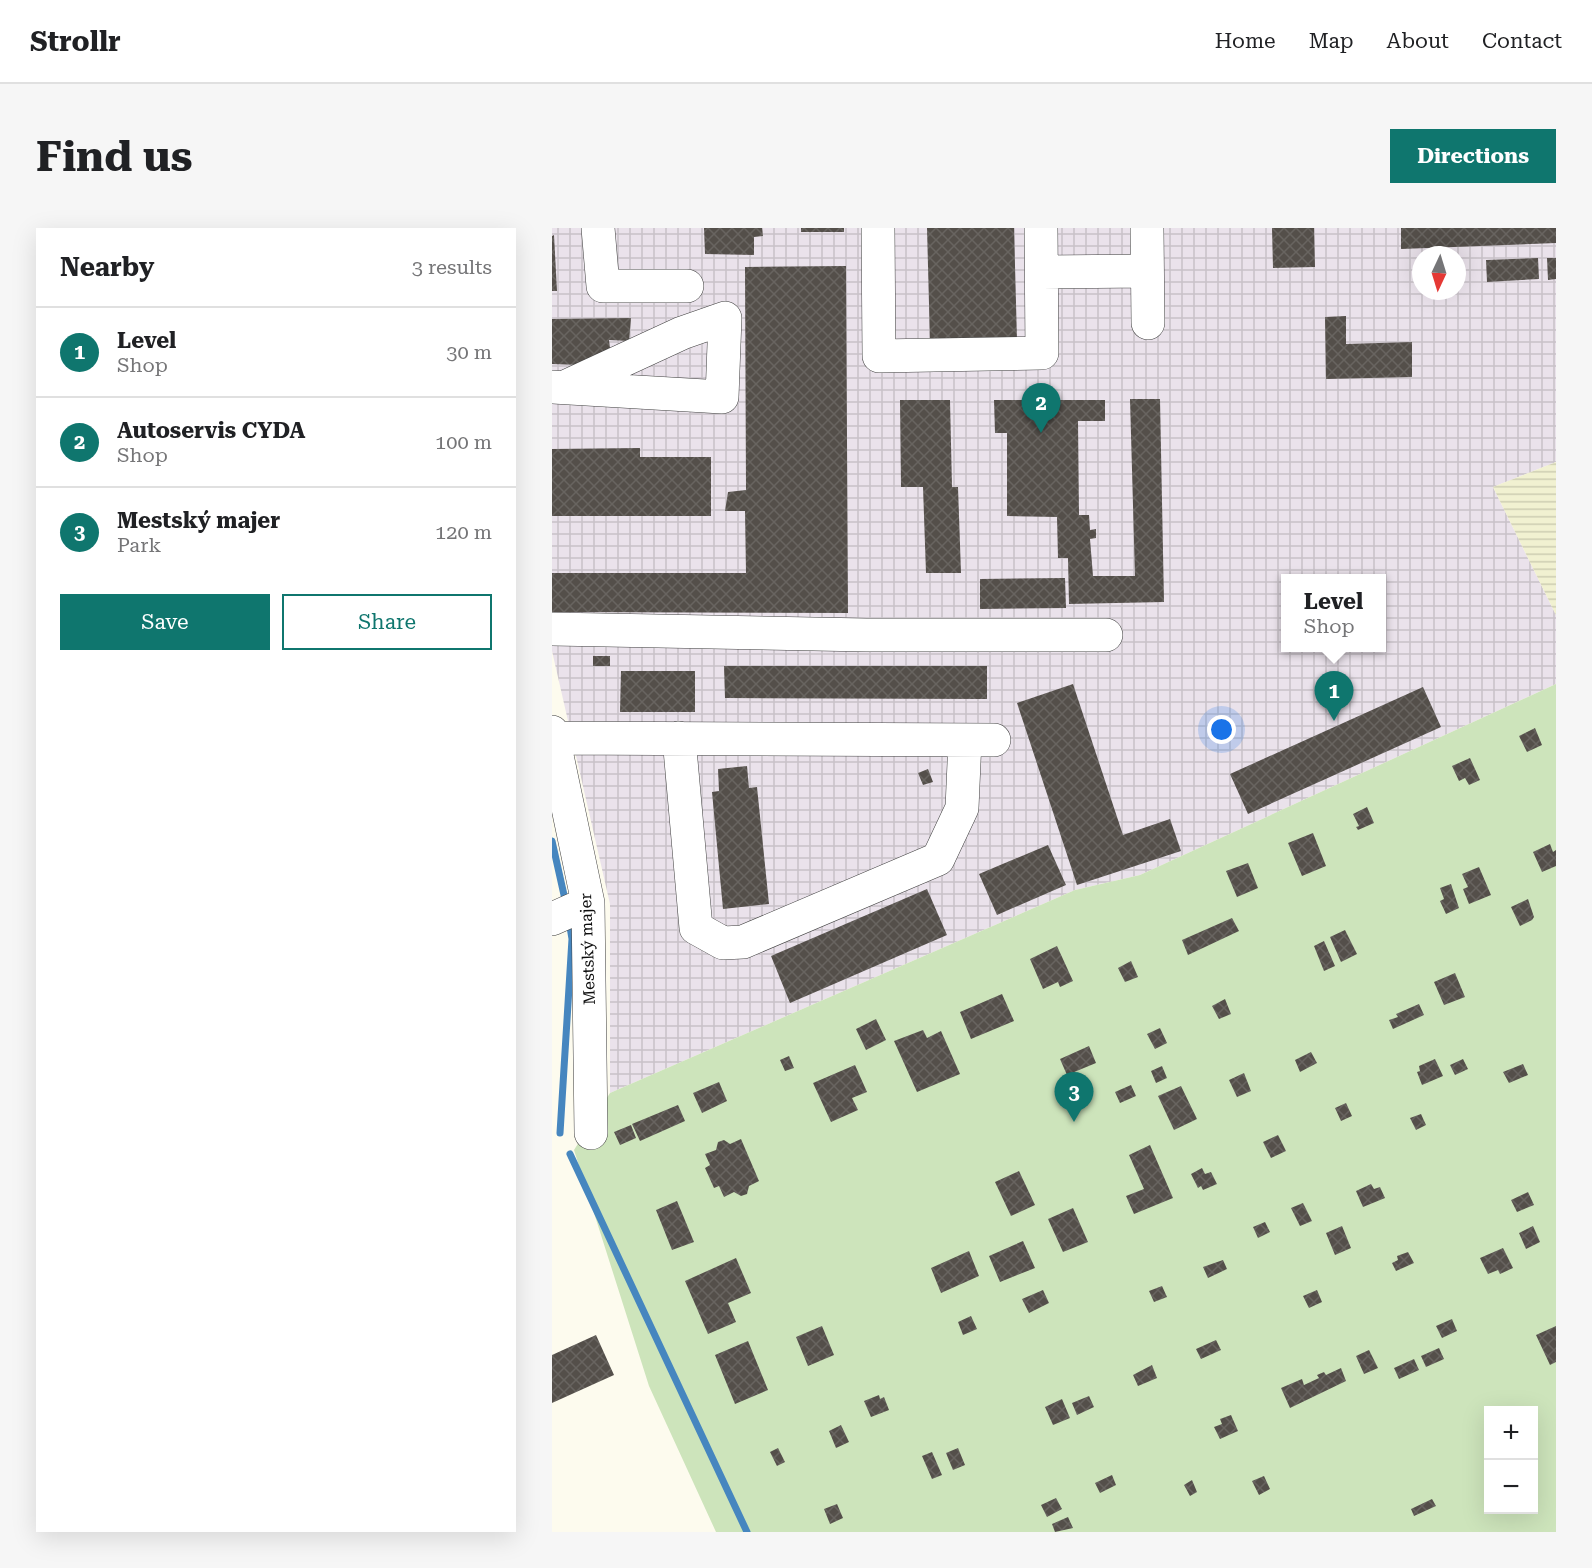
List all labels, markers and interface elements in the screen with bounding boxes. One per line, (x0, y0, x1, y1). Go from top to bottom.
text: Strollr (30, 25, 121, 58)
text: Home (1215, 29, 1276, 53)
text: Map (1309, 29, 1354, 53)
text: About (1387, 29, 1449, 53)
text: Contact (1482, 29, 1562, 53)
button: Directions (1390, 129, 1556, 183)
text: Find us (36, 132, 193, 181)
north arrow (1412, 246, 1466, 300)
text: Nearby (60, 252, 154, 282)
text: 3 results (412, 255, 492, 279)
text: Level (117, 328, 176, 353)
text: 1 (74, 340, 85, 364)
text: 30 m (446, 340, 492, 364)
text: Shop (117, 353, 168, 377)
pin: 2 (1022, 384, 1060, 433)
text: Autoservis CYDA (117, 418, 305, 443)
text: 2 (74, 430, 85, 454)
text: 100 m (435, 430, 492, 454)
text: Shop (117, 443, 168, 467)
text: Mestský majer (117, 508, 280, 533)
text: 3 (74, 520, 85, 544)
text: 120 m (435, 520, 492, 544)
text: Park (117, 533, 161, 557)
popup (1281, 574, 1386, 652)
text: Level (1304, 589, 1363, 614)
button: Save (60, 594, 270, 650)
button: Share (282, 594, 492, 650)
text: Shop (1304, 614, 1355, 638)
pin: 1 (1314, 672, 1354, 721)
your location (1207, 715, 1236, 744)
street label: Mestský majer (576, 892, 599, 1005)
pin: 3 (1054, 1072, 1094, 1122)
map controls (1484, 1406, 1538, 1514)
button: + (1484, 1406, 1538, 1460)
button: − (1484, 1460, 1538, 1514)

